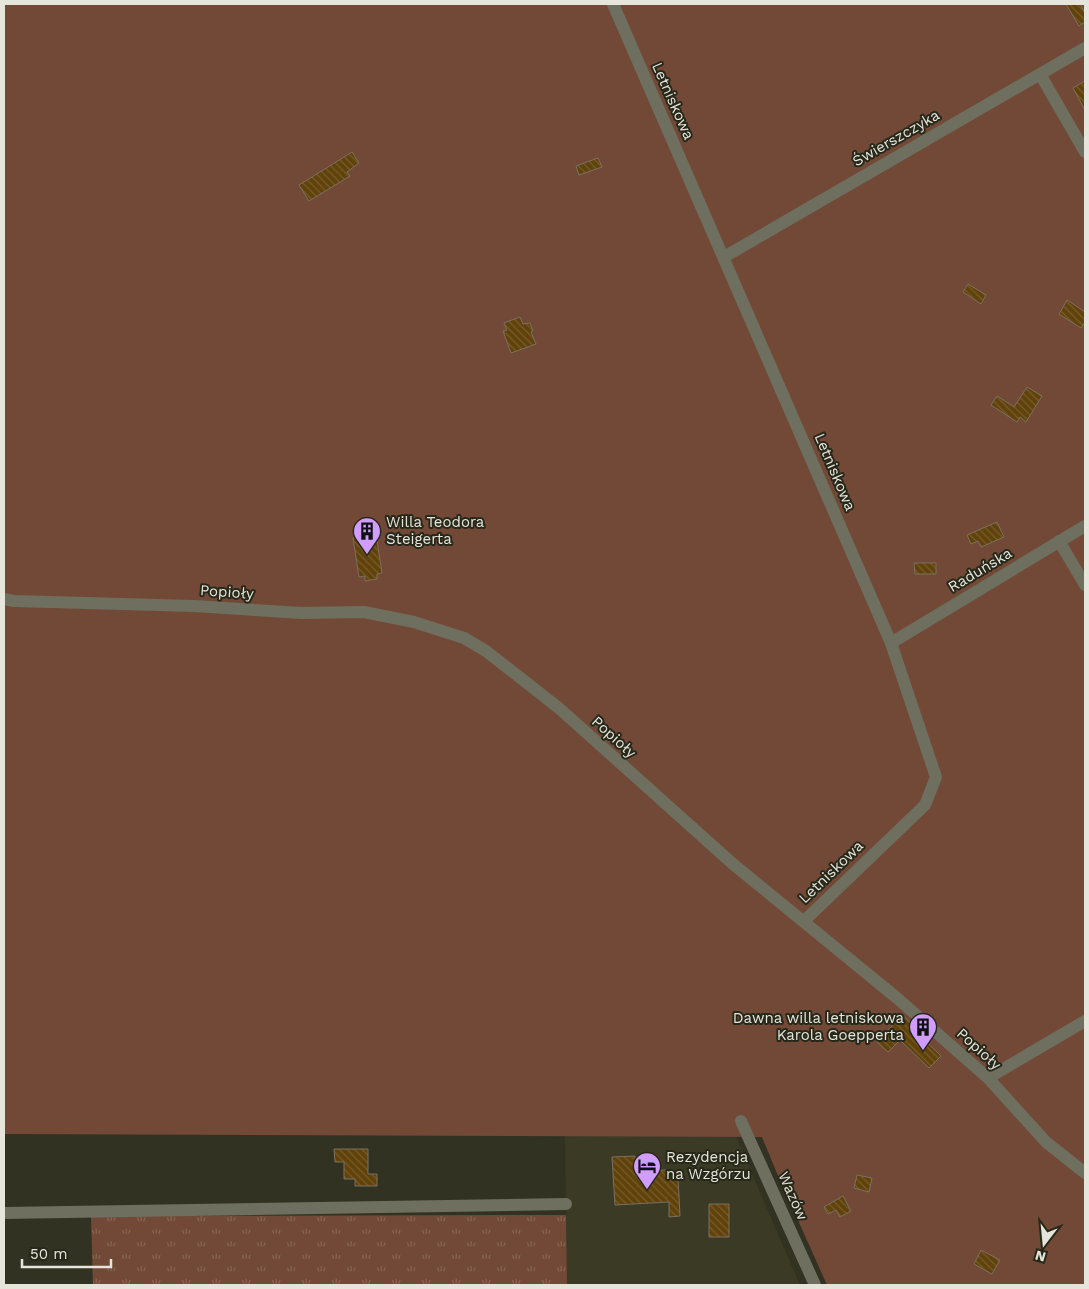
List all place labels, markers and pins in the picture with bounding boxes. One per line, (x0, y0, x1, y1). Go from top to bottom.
place label: Willa Teodora Steigerta (386, 513, 485, 548)
building icon: Willa Teodora Steigerta (352, 516, 382, 555)
place label: Dawna willa letniskowa Karola Goepperta (733, 1009, 905, 1044)
building icon: Dawna willa letniskowa Karola Goepperta (908, 1012, 938, 1051)
place label: Rezydencja na Wzgórzu (666, 1148, 751, 1183)
hotel icon: Rezydencja na Wzgórzu (632, 1151, 662, 1190)

